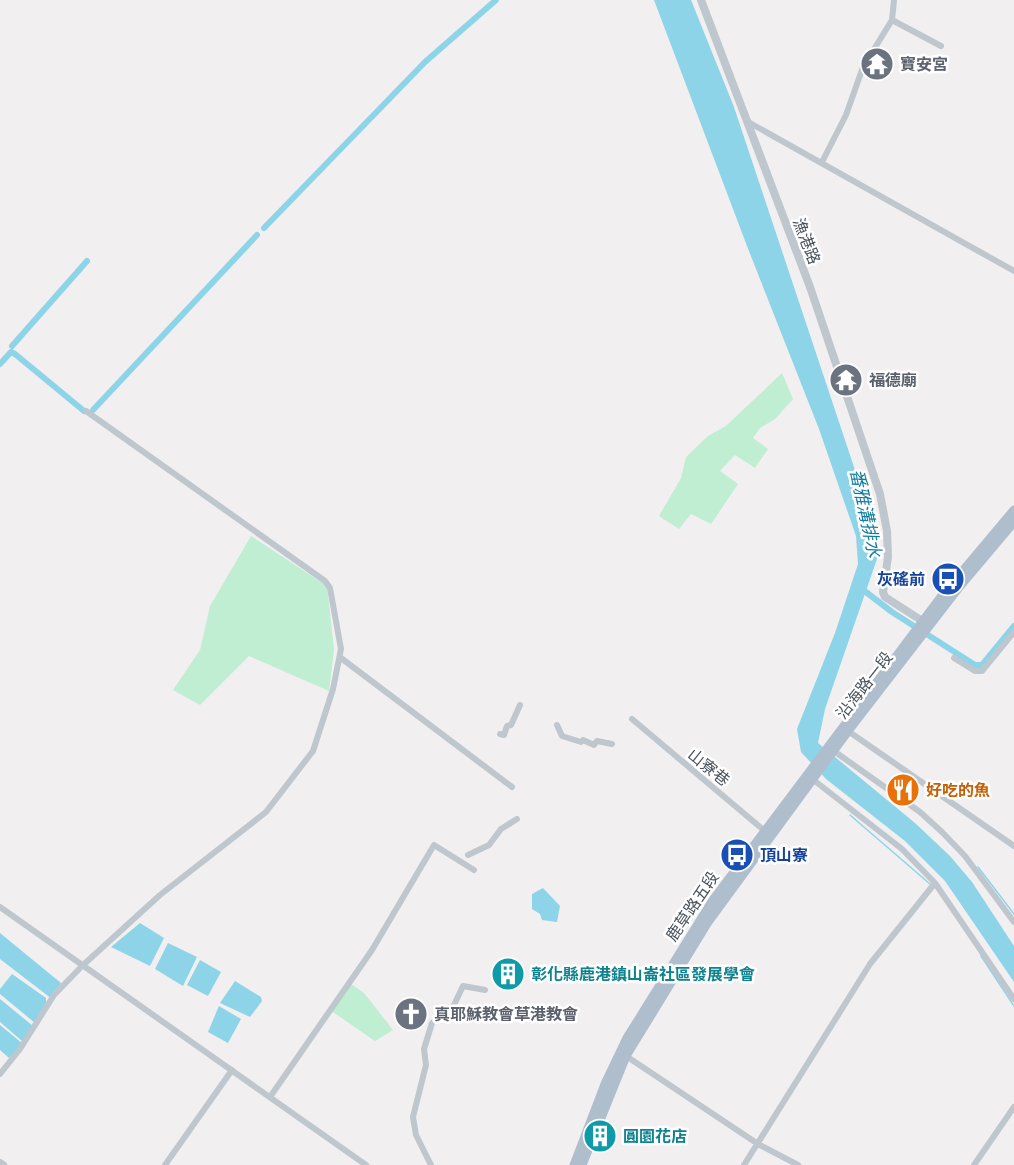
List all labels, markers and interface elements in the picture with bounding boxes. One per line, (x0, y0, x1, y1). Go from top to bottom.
temple icon: 寶安宮 (859, 46, 895, 82)
place label: 寶安宮 (900, 54, 948, 74)
street label: 漁港路 (789, 215, 825, 267)
temple icon: 福德廟 (828, 362, 864, 398)
place label: 福德廟 (869, 370, 917, 390)
water label: 番雅溝排水 (845, 467, 887, 560)
bus stop icon: 灰磘前 (930, 561, 966, 597)
place label: 灰磘前 (877, 569, 925, 589)
street label: 沿海路一段 (831, 647, 897, 723)
street label: 山寮巷 (684, 744, 734, 790)
restaurant icon: 好吃的魚 (885, 772, 921, 808)
place label: 好吃的魚 (926, 780, 990, 800)
bus stop icon: 頂山寮 (719, 837, 755, 873)
place label: 頂山寮 (760, 845, 808, 865)
street label: 鹿草路五段 (661, 867, 723, 945)
building icon: 彰化縣鹿港鎮山崙社區發展學會 (490, 956, 526, 992)
place label: 彰化縣鹿港鎮山崙社區發展學會 (531, 964, 755, 984)
church icon: 真耶穌教會草港教會 (393, 996, 429, 1032)
place label: 真耶穌教會草港教會 (434, 1004, 578, 1024)
building icon: 圓園花店 (582, 1118, 618, 1154)
place label: 圓園花店 (623, 1126, 687, 1146)

